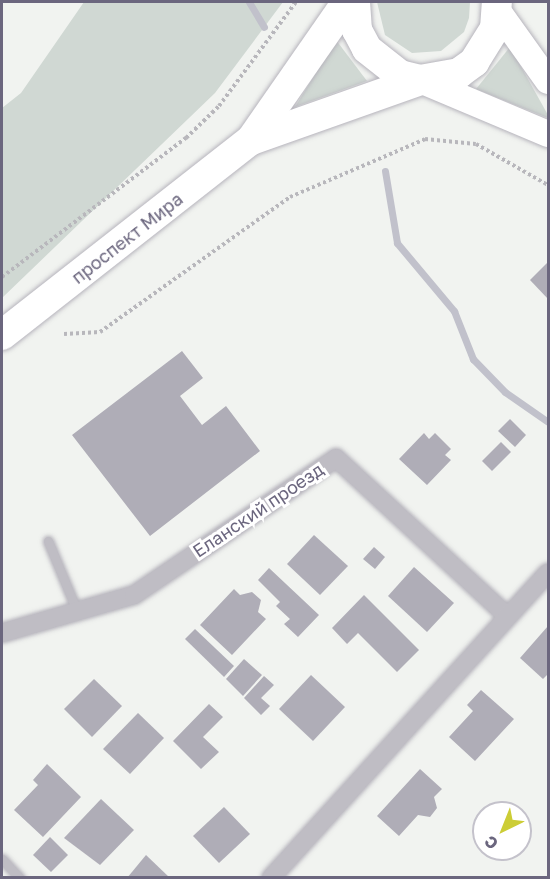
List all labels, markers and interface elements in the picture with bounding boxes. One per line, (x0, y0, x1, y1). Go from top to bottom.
street label: проспект Мира (67, 188, 187, 288)
street label: Еланский проезд (189, 458, 327, 562)
north arrow (472, 801, 532, 861)
text: С (480, 832, 502, 854)

